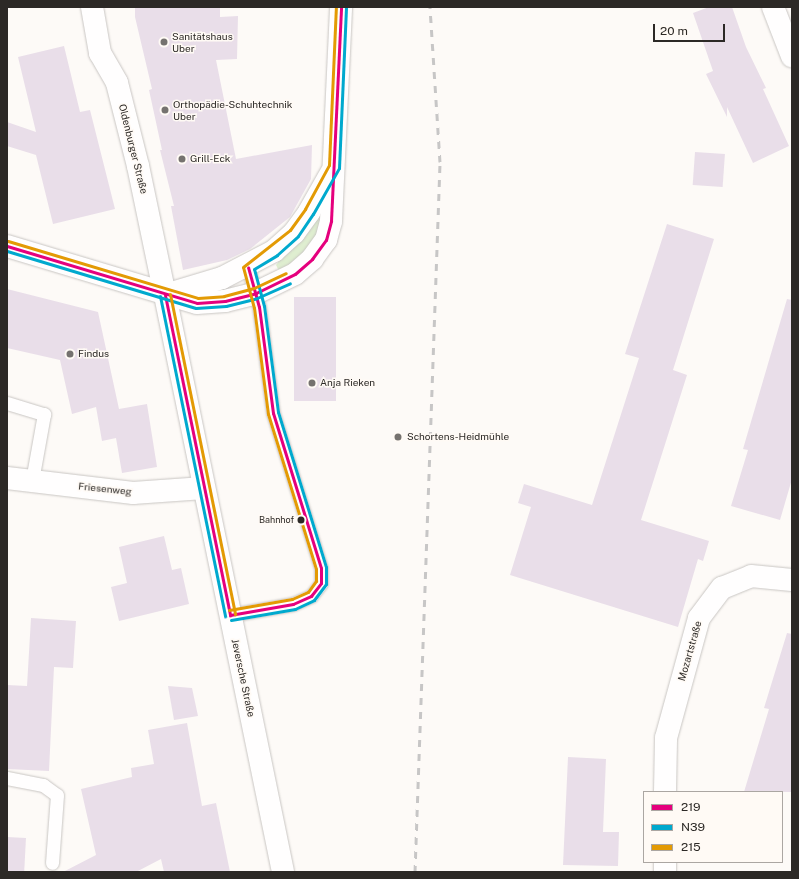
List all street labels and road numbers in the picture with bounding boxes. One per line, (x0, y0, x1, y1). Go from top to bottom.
street label: Oldenburger Straße (116, 103, 150, 195)
street label: Friesenweg (78, 480, 132, 498)
street label: Mozartstraße (676, 620, 704, 682)
street label: Jeversche Straße (229, 638, 257, 718)

